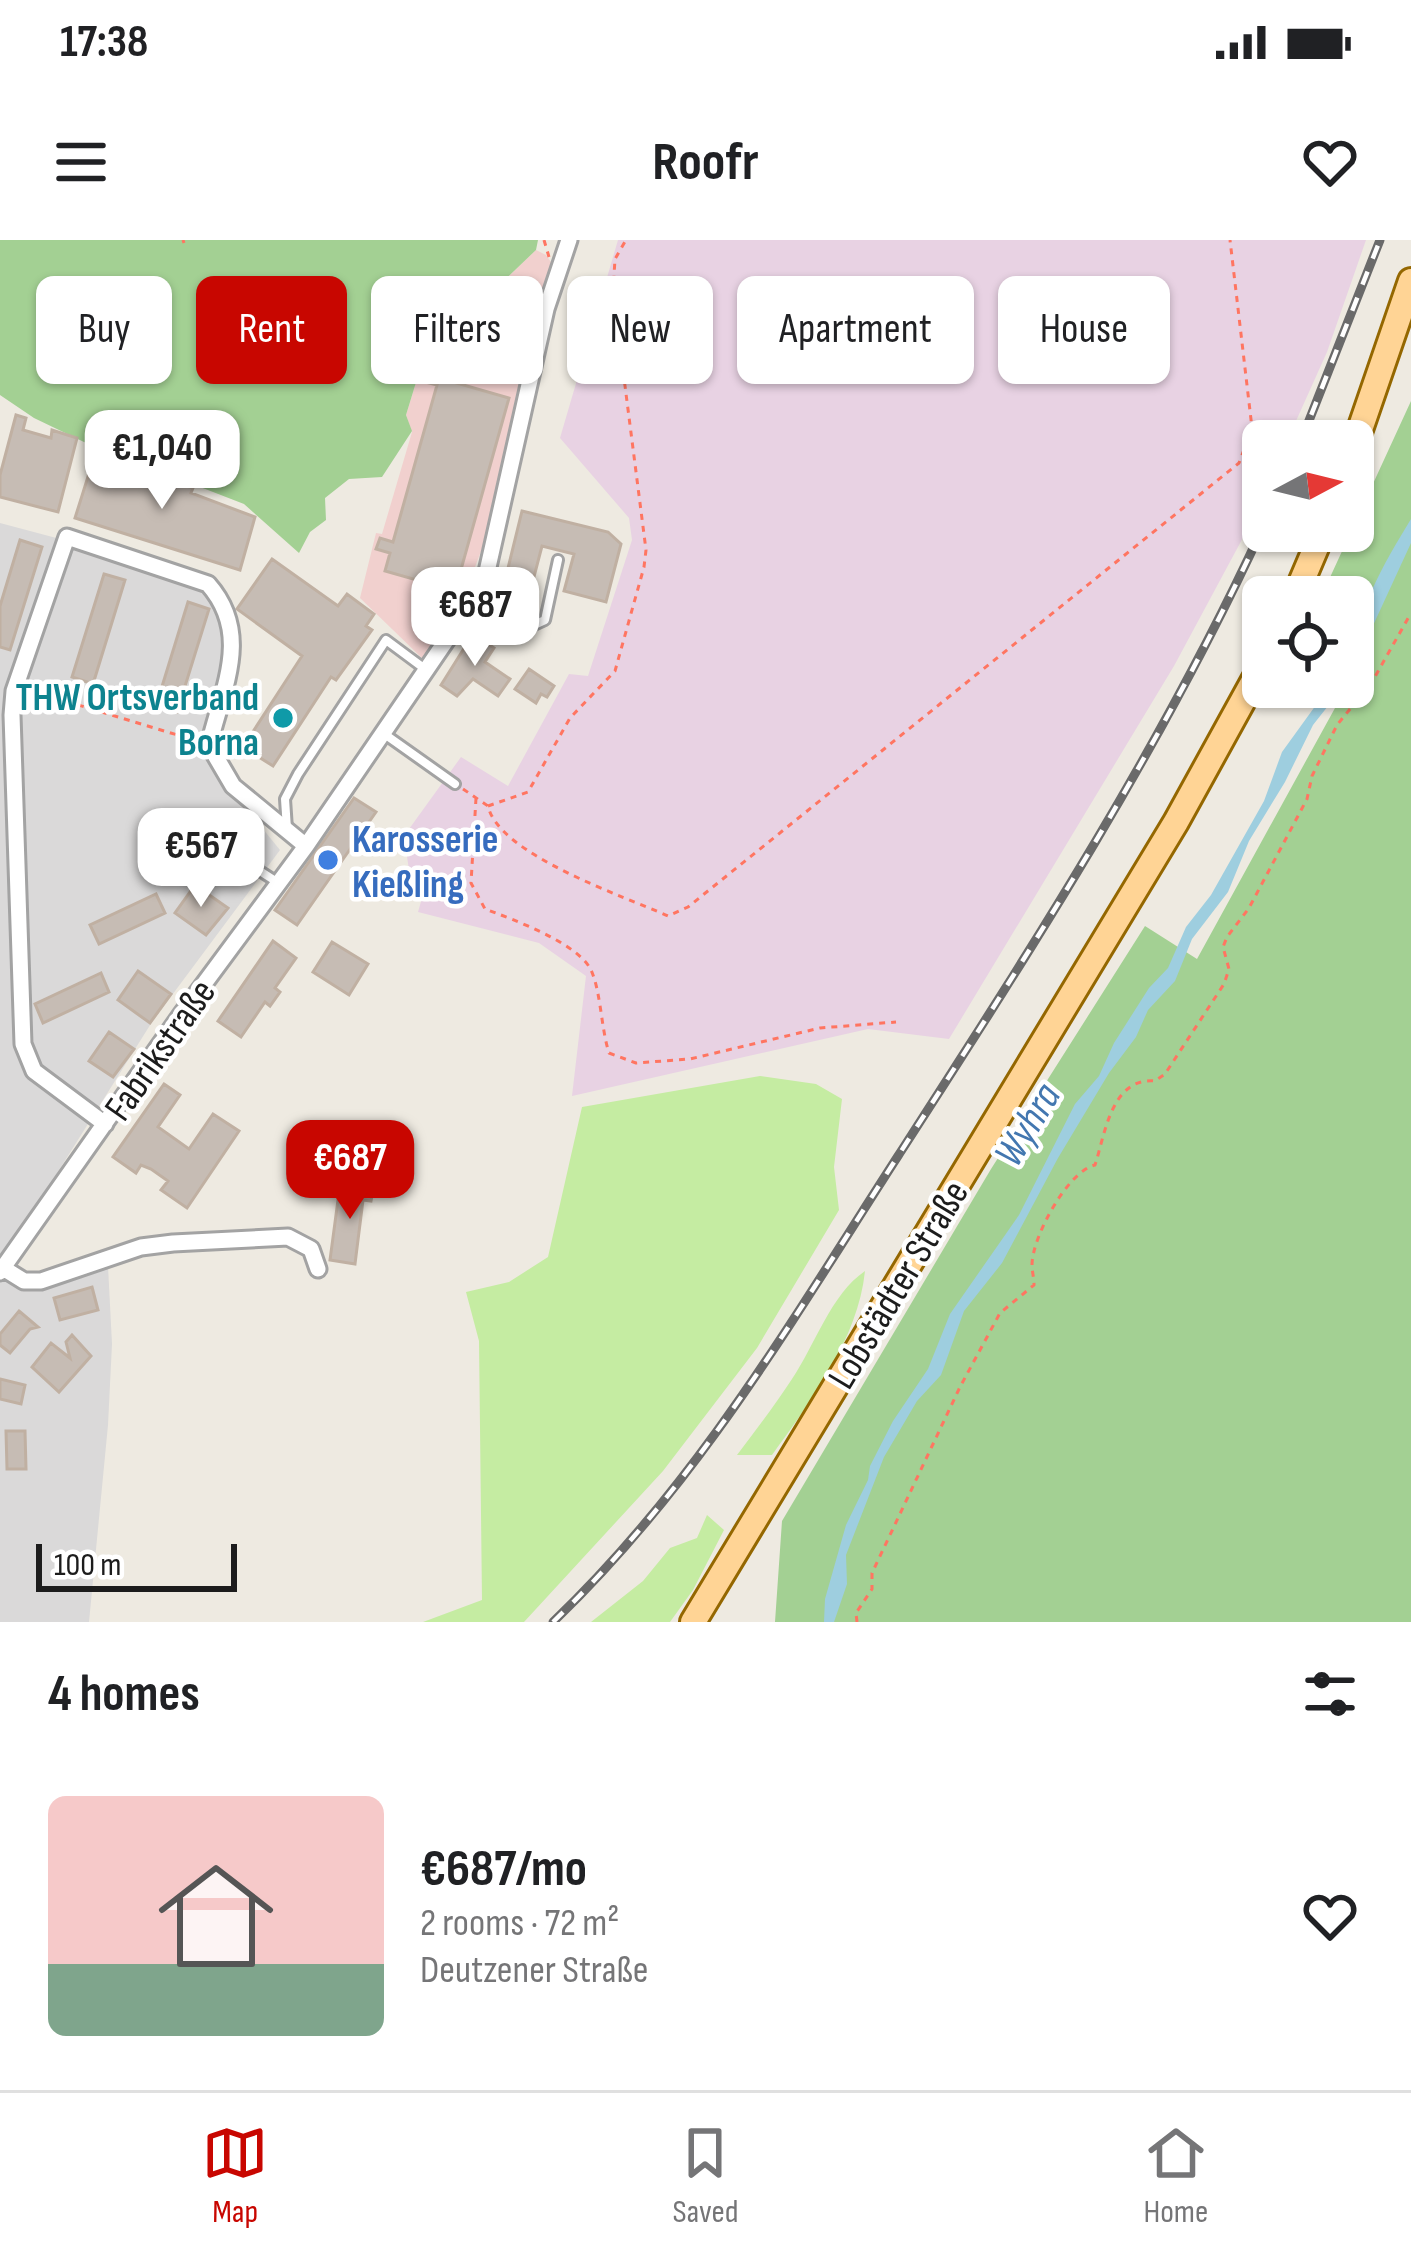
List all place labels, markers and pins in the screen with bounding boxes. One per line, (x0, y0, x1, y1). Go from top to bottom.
pin: €1,040 (64, 410, 260, 512)
pin: €687 (404, 567, 546, 669)
place label: THW Ortsverband Borna (15, 675, 259, 767)
marker: THW Ortsverband Borna (270, 705, 296, 731)
pin: €567 (130, 808, 272, 910)
place label: Karosserie Kießling (352, 817, 498, 909)
marker: Karosserie Kießling (315, 847, 341, 873)
pin: €687 (279, 1120, 421, 1222)

